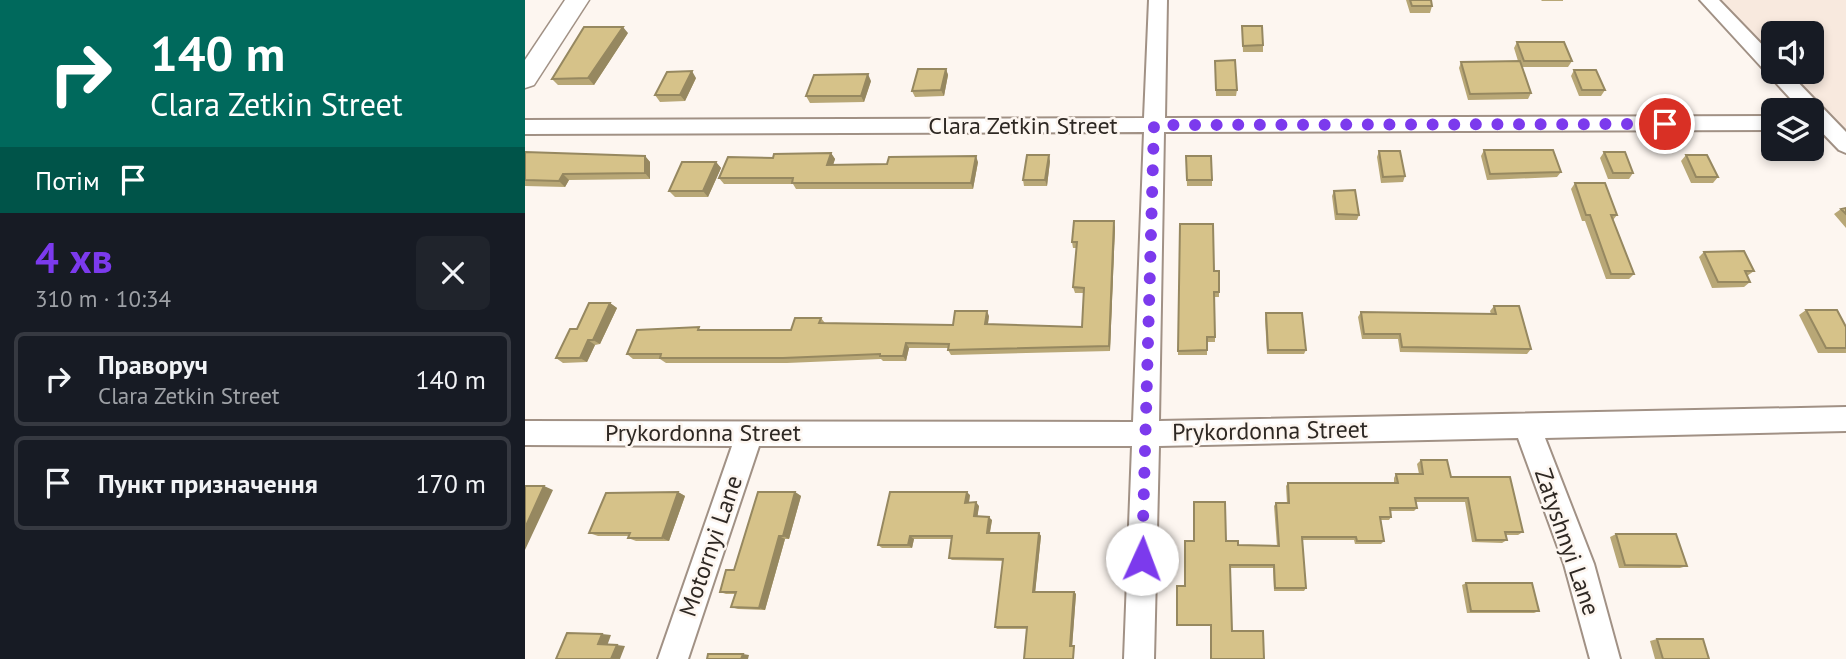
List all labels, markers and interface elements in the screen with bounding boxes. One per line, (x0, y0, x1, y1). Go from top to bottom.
text: 140 m (150, 21, 285, 85)
map controls (1761, 21, 1824, 161)
button: sound (1761, 21, 1824, 84)
icon: right (35, 28, 126, 119)
text: Clara Zetkin Street (150, 83, 403, 125)
pin (1635, 94, 1695, 154)
button: layers (1761, 98, 1824, 161)
icon: arrive (1646, 105, 1684, 143)
street label: Clara Zetkin Street (928, 110, 1118, 141)
icon: arrive (114, 161, 152, 199)
text: Потім (35, 164, 100, 197)
text: 4 хв (35, 230, 113, 285)
button: close (416, 236, 490, 310)
text: 310 m · 10:34 (35, 284, 171, 313)
text: Праворуч (98, 348, 208, 381)
icon: right (39, 360, 77, 398)
text: 140 m (415, 363, 486, 396)
text: Clara Zetkin Street (98, 381, 280, 410)
street label: Prykordonna Street (1172, 413, 1368, 448)
street label: Prykordonna Street (605, 417, 801, 448)
icon: arrive (39, 464, 77, 502)
street label: Zatyshnyi Lane (1528, 464, 1607, 619)
text: Пункт призначення (98, 467, 318, 500)
text: 170 m (415, 467, 486, 500)
street label: Motornyi Lane (672, 471, 749, 620)
position arrow (1105, 522, 1179, 596)

